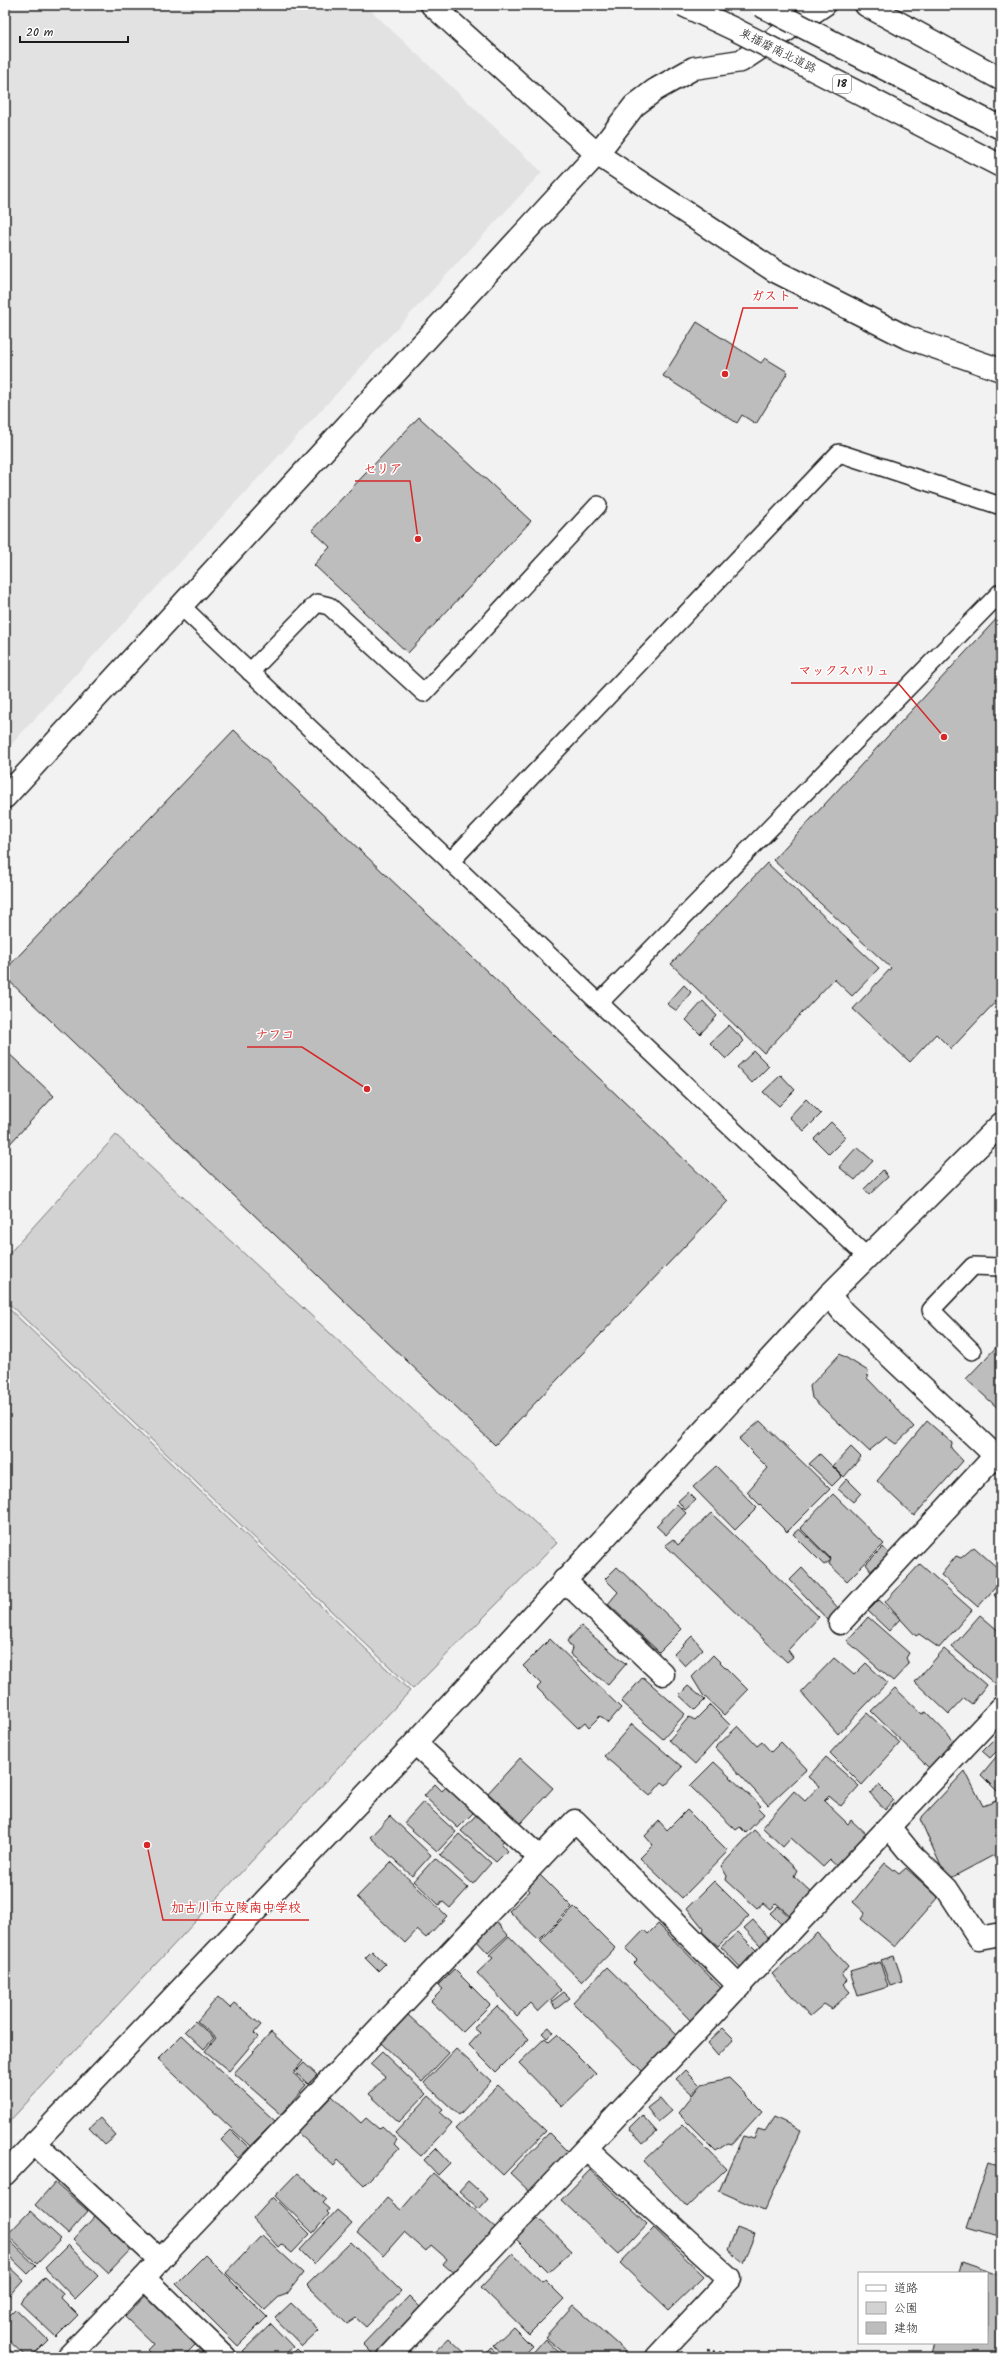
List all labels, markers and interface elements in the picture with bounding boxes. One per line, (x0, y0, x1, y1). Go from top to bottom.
scale bar (20, 18, 128, 44)
text: 20 m (26, 23, 54, 42)
street label: 東播磨南北道路 (736, 23, 820, 79)
road number: 18 (833, 75, 851, 93)
callout: ガスト (743, 283, 798, 308)
text: ガスト (751, 286, 791, 307)
callout: セリア (355, 456, 410, 481)
text: セリア (363, 459, 403, 480)
callout: マックスバリュ (791, 658, 898, 683)
text: マックスバリュ (798, 661, 890, 682)
callout: ナフコ (247, 1022, 302, 1047)
text: ナフコ (255, 1025, 295, 1046)
callout: 加古川市立陵南中学校 (163, 1895, 309, 1920)
text: 加古川市立陵南中学校 (171, 1898, 301, 1919)
legend (858, 2272, 988, 2344)
text: 道路 (894, 2279, 918, 2298)
text: 公園 (894, 2299, 918, 2318)
text: 建物 (894, 2319, 918, 2338)

